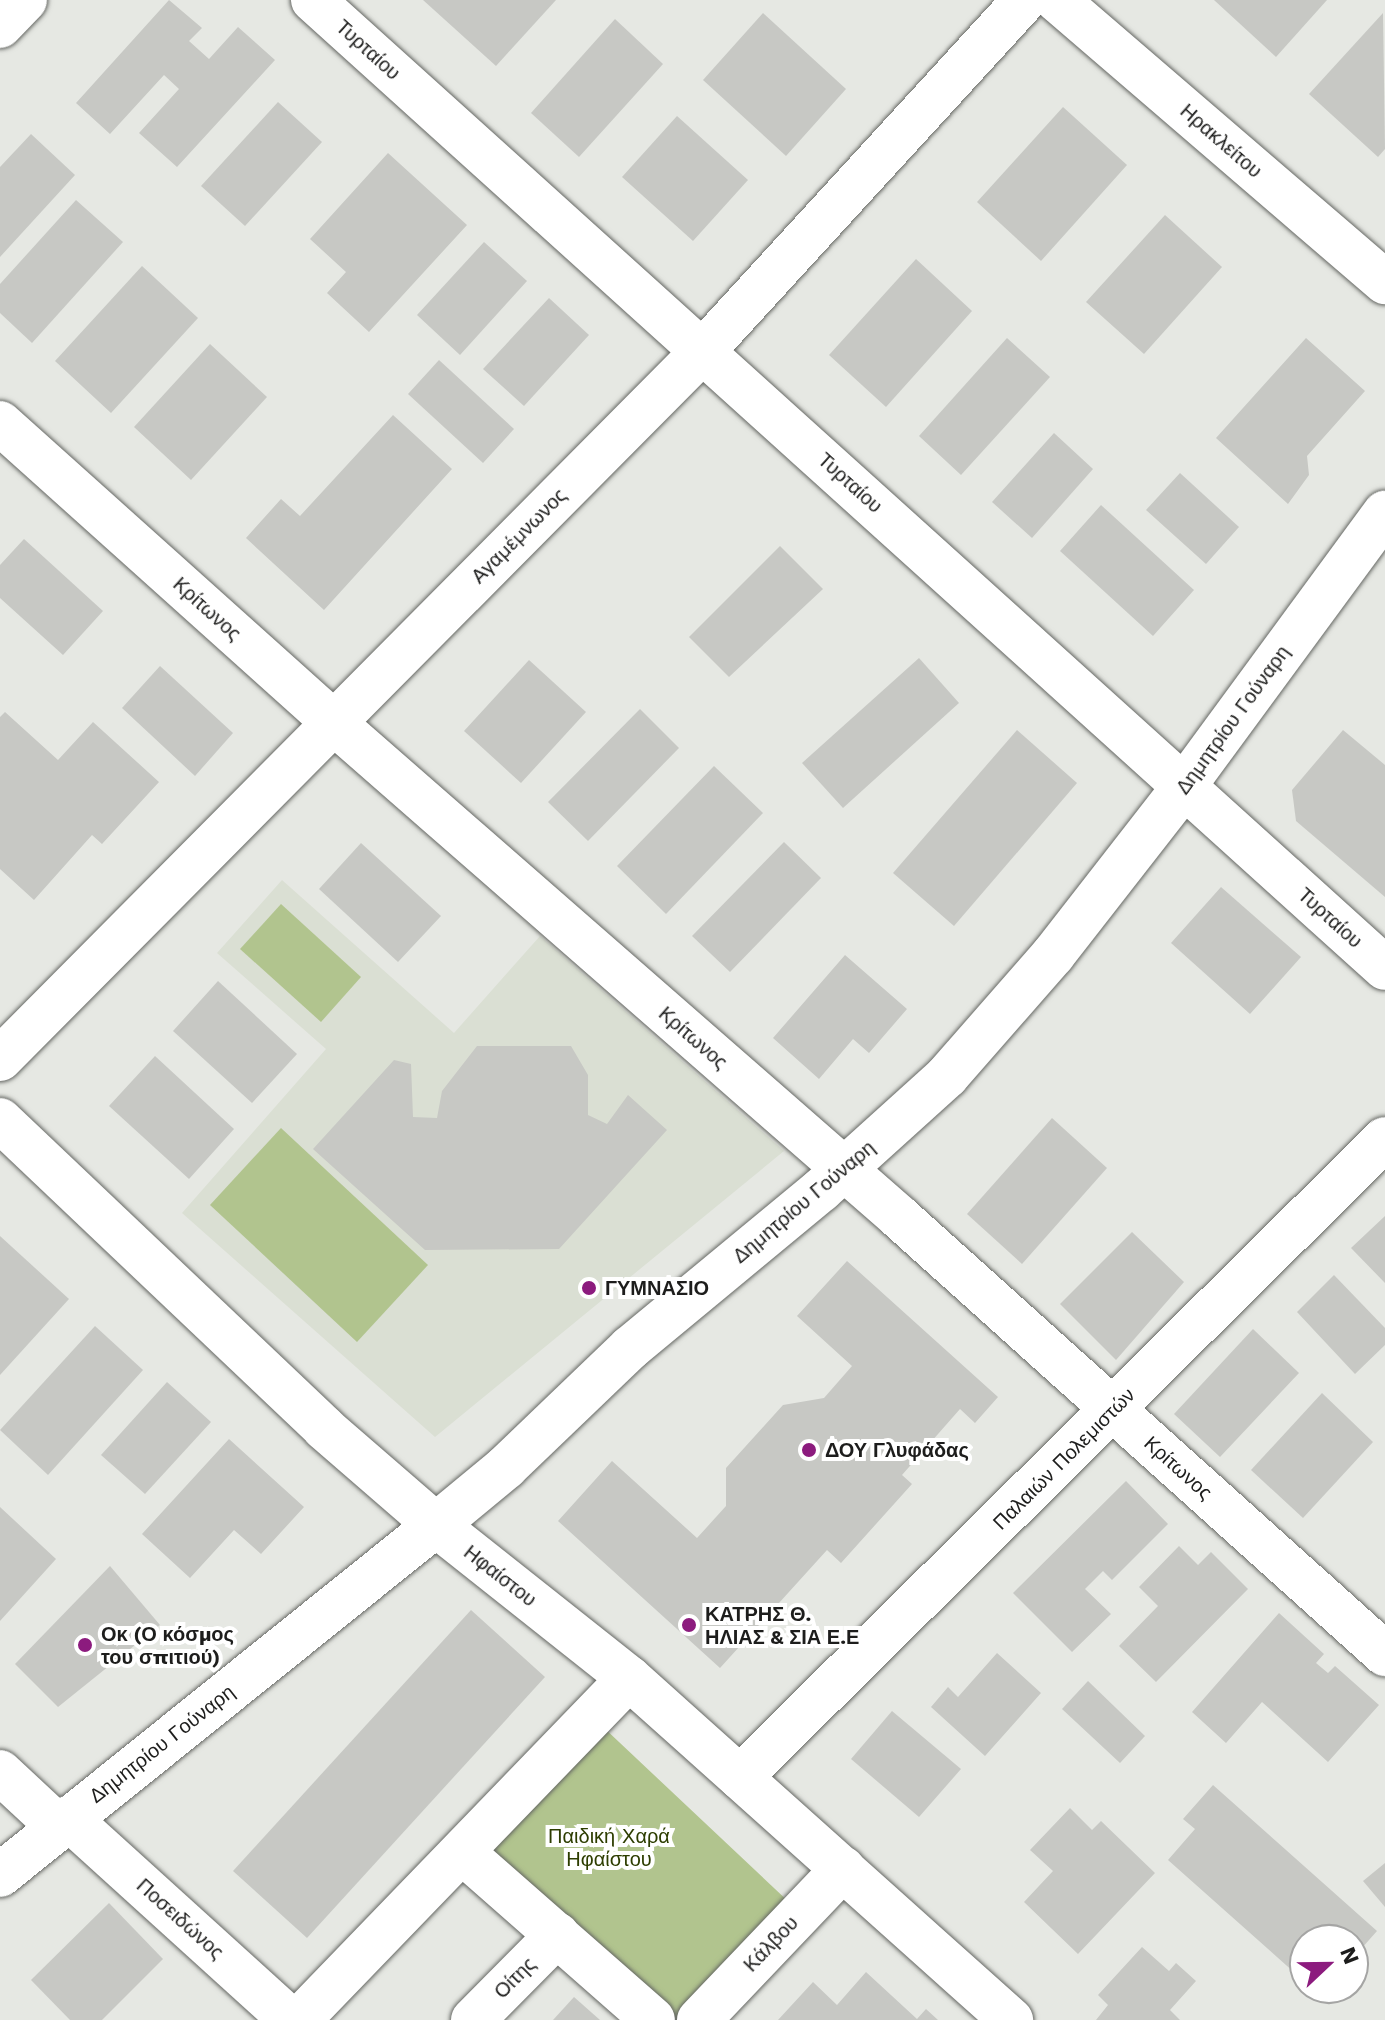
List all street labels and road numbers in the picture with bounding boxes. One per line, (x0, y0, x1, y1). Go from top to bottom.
street label: Τυρταίου (331, 15, 405, 85)
street label: Ηρακλείτου (1175, 99, 1267, 183)
street label: Τυρταίου (813, 448, 887, 518)
street label: Αγαμέμνωνος (466, 483, 572, 589)
street label: Κρίτωνος (168, 572, 246, 646)
street label: Δημητρίου Γούναρη (1171, 641, 1295, 799)
street label: Τυρταίου (1293, 883, 1367, 953)
street label: Κρίτωνος (654, 1002, 732, 1074)
street label: Δημητρίου Γούναρη (728, 1136, 880, 1268)
street label: Παλαιών Πολεμιστών (988, 1383, 1140, 1535)
street label: Κρίτωνος (1139, 1431, 1217, 1505)
street label: Ηφαίστου (459, 1540, 541, 1612)
street label: Δημητρίου Γούναρη (85, 1680, 239, 1808)
street label: Ποσειδώνος (132, 1874, 228, 1964)
street label: Κάλβου (739, 1911, 803, 1977)
street label: Οίτης (489, 1952, 541, 2004)

